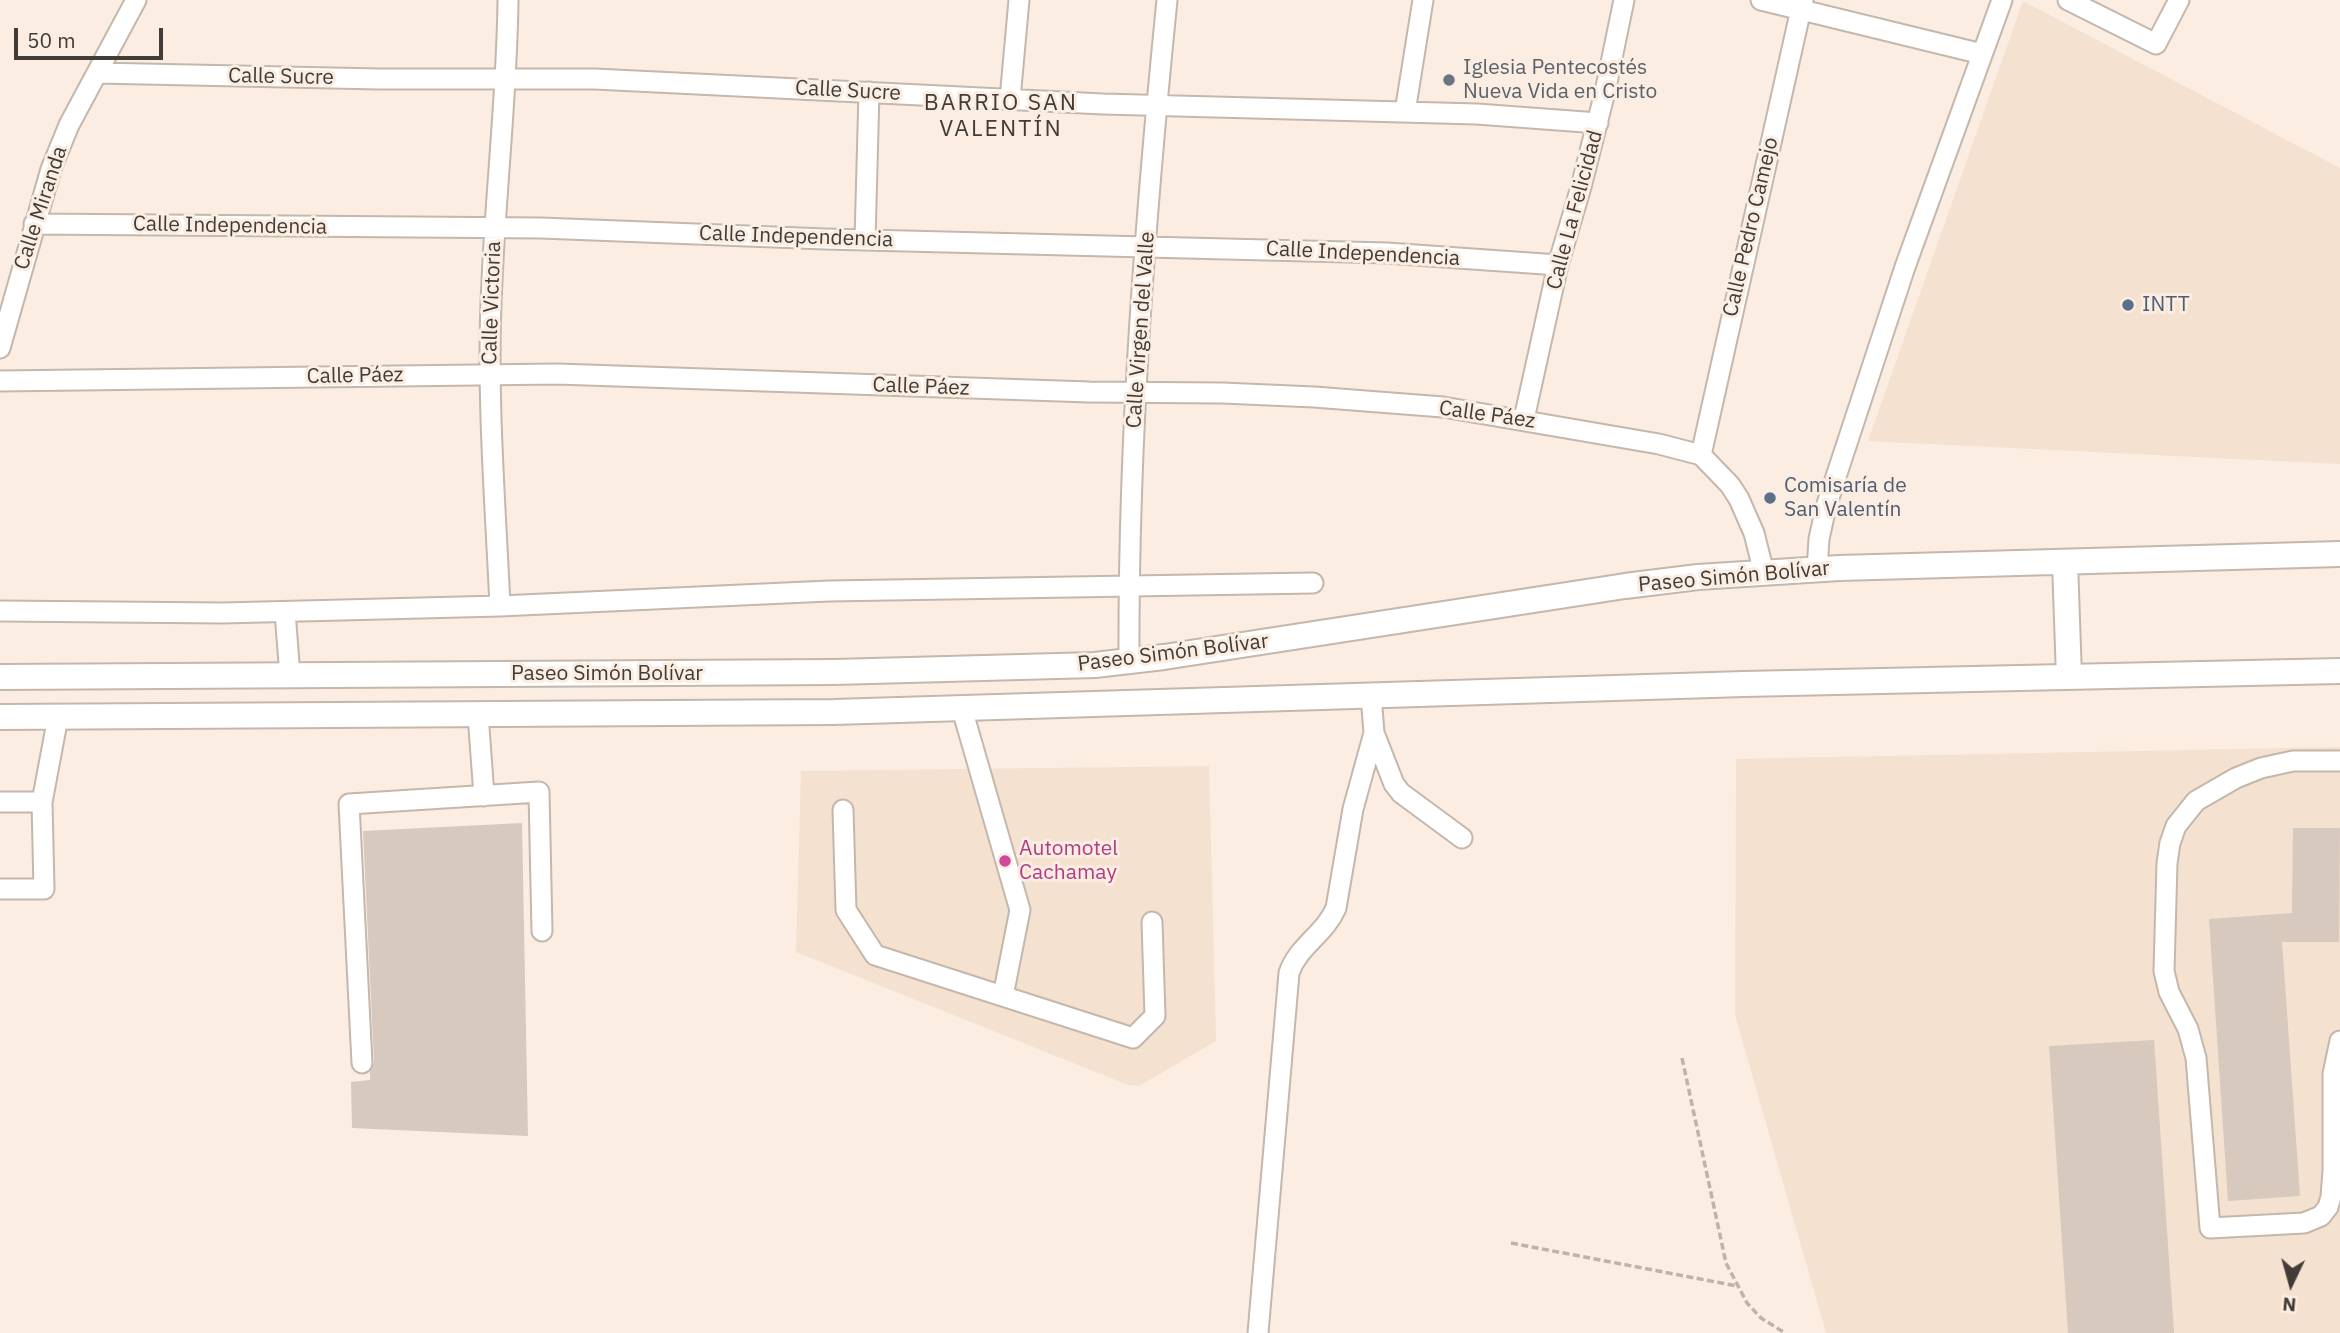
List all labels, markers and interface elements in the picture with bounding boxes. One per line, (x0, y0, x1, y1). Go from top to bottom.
scale bar (18, 14, 166, 58)
text: 50 m (27, 26, 76, 54)
place label: Iglesia Pentecostés Nueva Vida en Cristo (1463, 55, 1657, 105)
street label: Calle Sucre (228, 63, 334, 91)
marker: Iglesia Pentecostés Nueva Vida en Cristo (1441, 72, 1457, 88)
street label: Calle Sucre (794, 76, 902, 106)
district label: BARRIO SAN VALENTÍN (925, 89, 1077, 143)
street label: Calle La Felicidad (1542, 128, 1608, 292)
street label: Calle Pedro Camejo (1718, 135, 1784, 319)
street label: Calle Miranda (9, 143, 73, 273)
street label: Calle Independencia (133, 212, 327, 240)
street label: Calle Independencia (698, 221, 894, 253)
street label: Calle Virgen del Valle (1122, 231, 1160, 429)
street label: Calle Independencia (1265, 236, 1461, 272)
street label: Calle Victoria (477, 241, 507, 365)
place label: INTT (2142, 292, 2190, 318)
marker: INTT (2120, 297, 2136, 313)
street label: Calle Páez (306, 363, 404, 389)
street label: Calle Páez (872, 373, 970, 401)
street label: Calle Páez (1437, 396, 1537, 434)
place label: Comisaría de San Valentín (1784, 473, 1907, 523)
marker: Comisaría de San Valentín (1762, 490, 1778, 506)
street label: Paseo Simón Bolívar (1637, 556, 1831, 598)
street label: Paseo Simón Bolívar (1076, 629, 1270, 677)
street label: Paseo Simón Bolívar (511, 661, 703, 687)
place label: Automotel Cachamay (1019, 836, 1118, 886)
marker: Automotel Cachamay (997, 853, 1013, 869)
north arrow (2256, 1249, 2326, 1319)
text: N (2281, 1292, 2297, 1317)

